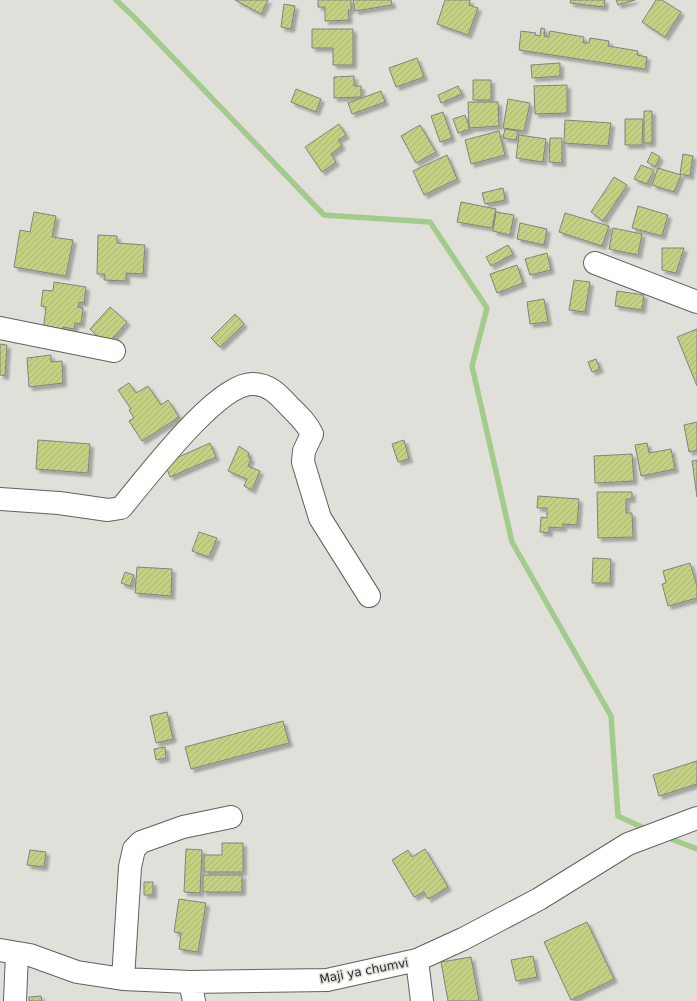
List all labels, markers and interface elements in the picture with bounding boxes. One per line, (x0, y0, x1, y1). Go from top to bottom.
street label: Maji ya chumvi (318, 956, 410, 986)

